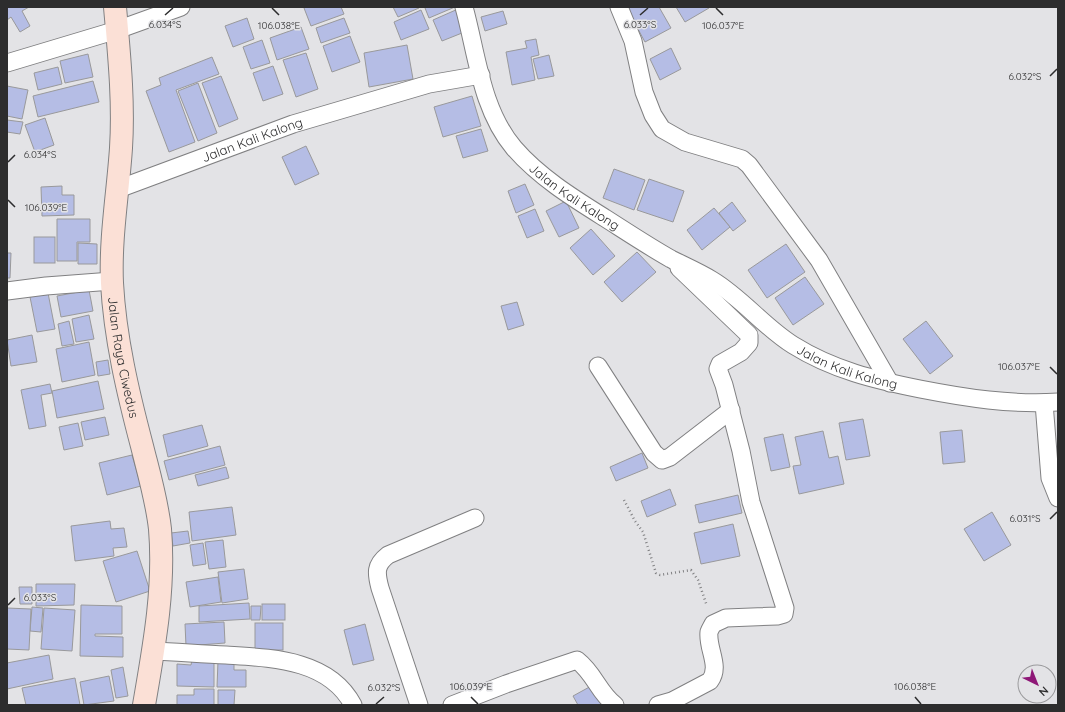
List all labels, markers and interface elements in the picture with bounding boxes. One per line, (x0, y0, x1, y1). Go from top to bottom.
text: 6.034°S (149, 18, 182, 31)
text: 6.033°S (624, 18, 657, 31)
text: 106.038°E (258, 19, 301, 32)
text: 106.037°E (702, 19, 744, 32)
text: 6.032°S (1009, 70, 1042, 83)
street label: Jalan Kali Kalong (199, 114, 304, 165)
text: 6.034°S (24, 148, 57, 161)
street label: Jalan Kali Kalong (526, 160, 623, 233)
text: 106.039°E (25, 201, 68, 214)
street label: Jalan Raya Ciwedus (105, 296, 142, 420)
street label: Jalan Kali Kalong (794, 341, 899, 392)
text: 106.037°E (998, 360, 1040, 373)
text: 6.031°S (1009, 512, 1041, 525)
text: 6.033°S (24, 591, 57, 604)
north arrow (1017, 664, 1057, 704)
text: 106.039°E (450, 680, 493, 693)
text: 106.038°E (894, 680, 937, 693)
text: 6.032°S (368, 681, 401, 694)
text: N (1036, 683, 1052, 699)

